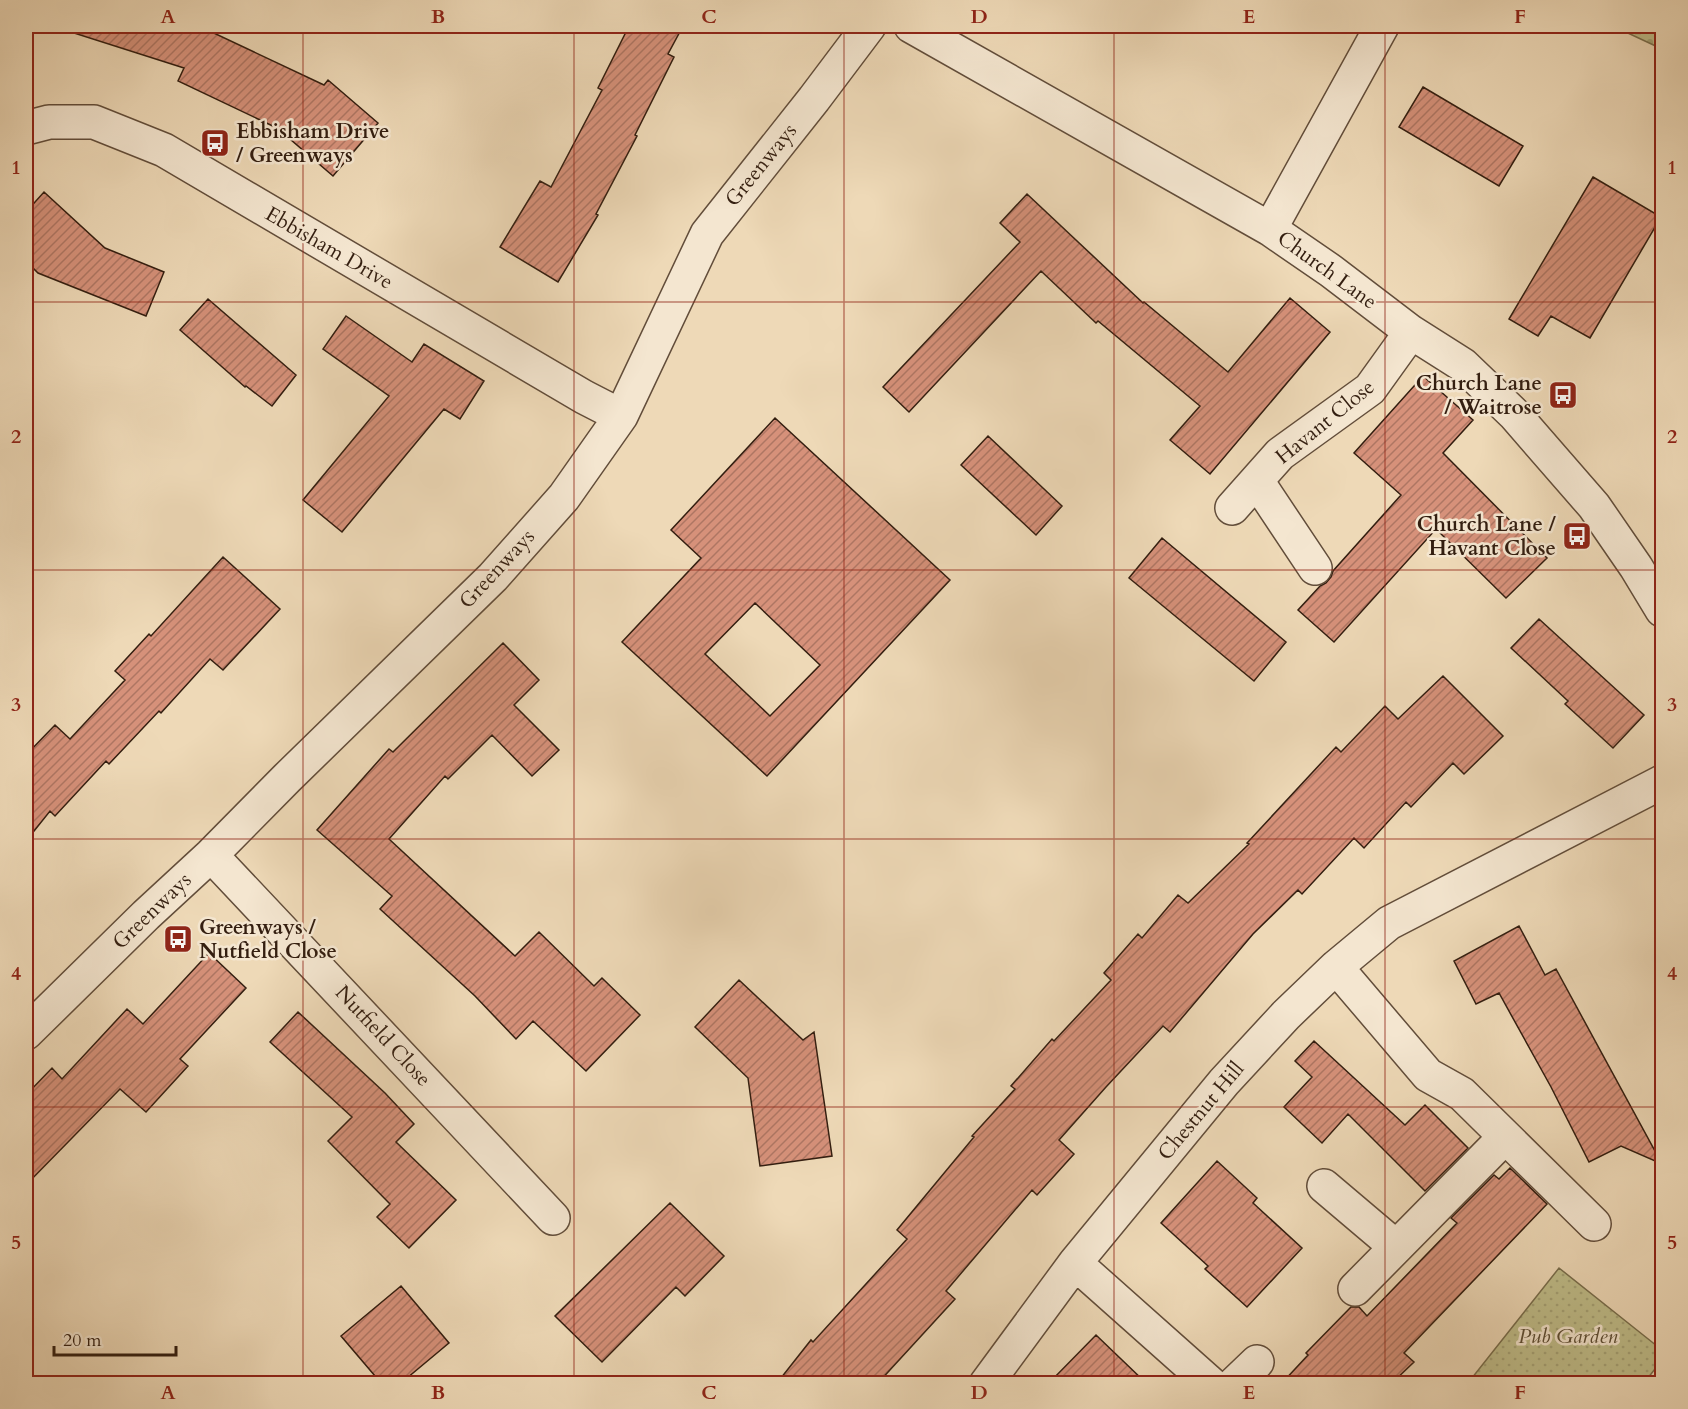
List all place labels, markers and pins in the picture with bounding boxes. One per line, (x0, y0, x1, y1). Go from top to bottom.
place label: Ebbisham Drive / Greenways (236, 117, 389, 170)
bus stop icon: Ebbisham Drive / Greenways (199, 127, 231, 159)
place label: Church Lane / Waitrose (1416, 369, 1542, 422)
bus stop icon: Church Lane / Waitrose (1547, 379, 1579, 411)
place label: Church Lane / Havant Close (1417, 510, 1557, 563)
bus stop icon: Church Lane / Havant Close (1561, 520, 1593, 552)
place label: Greenways / Nutfield Close (199, 913, 337, 966)
bus stop icon: Greenways / Nutfield Close (162, 923, 194, 955)

